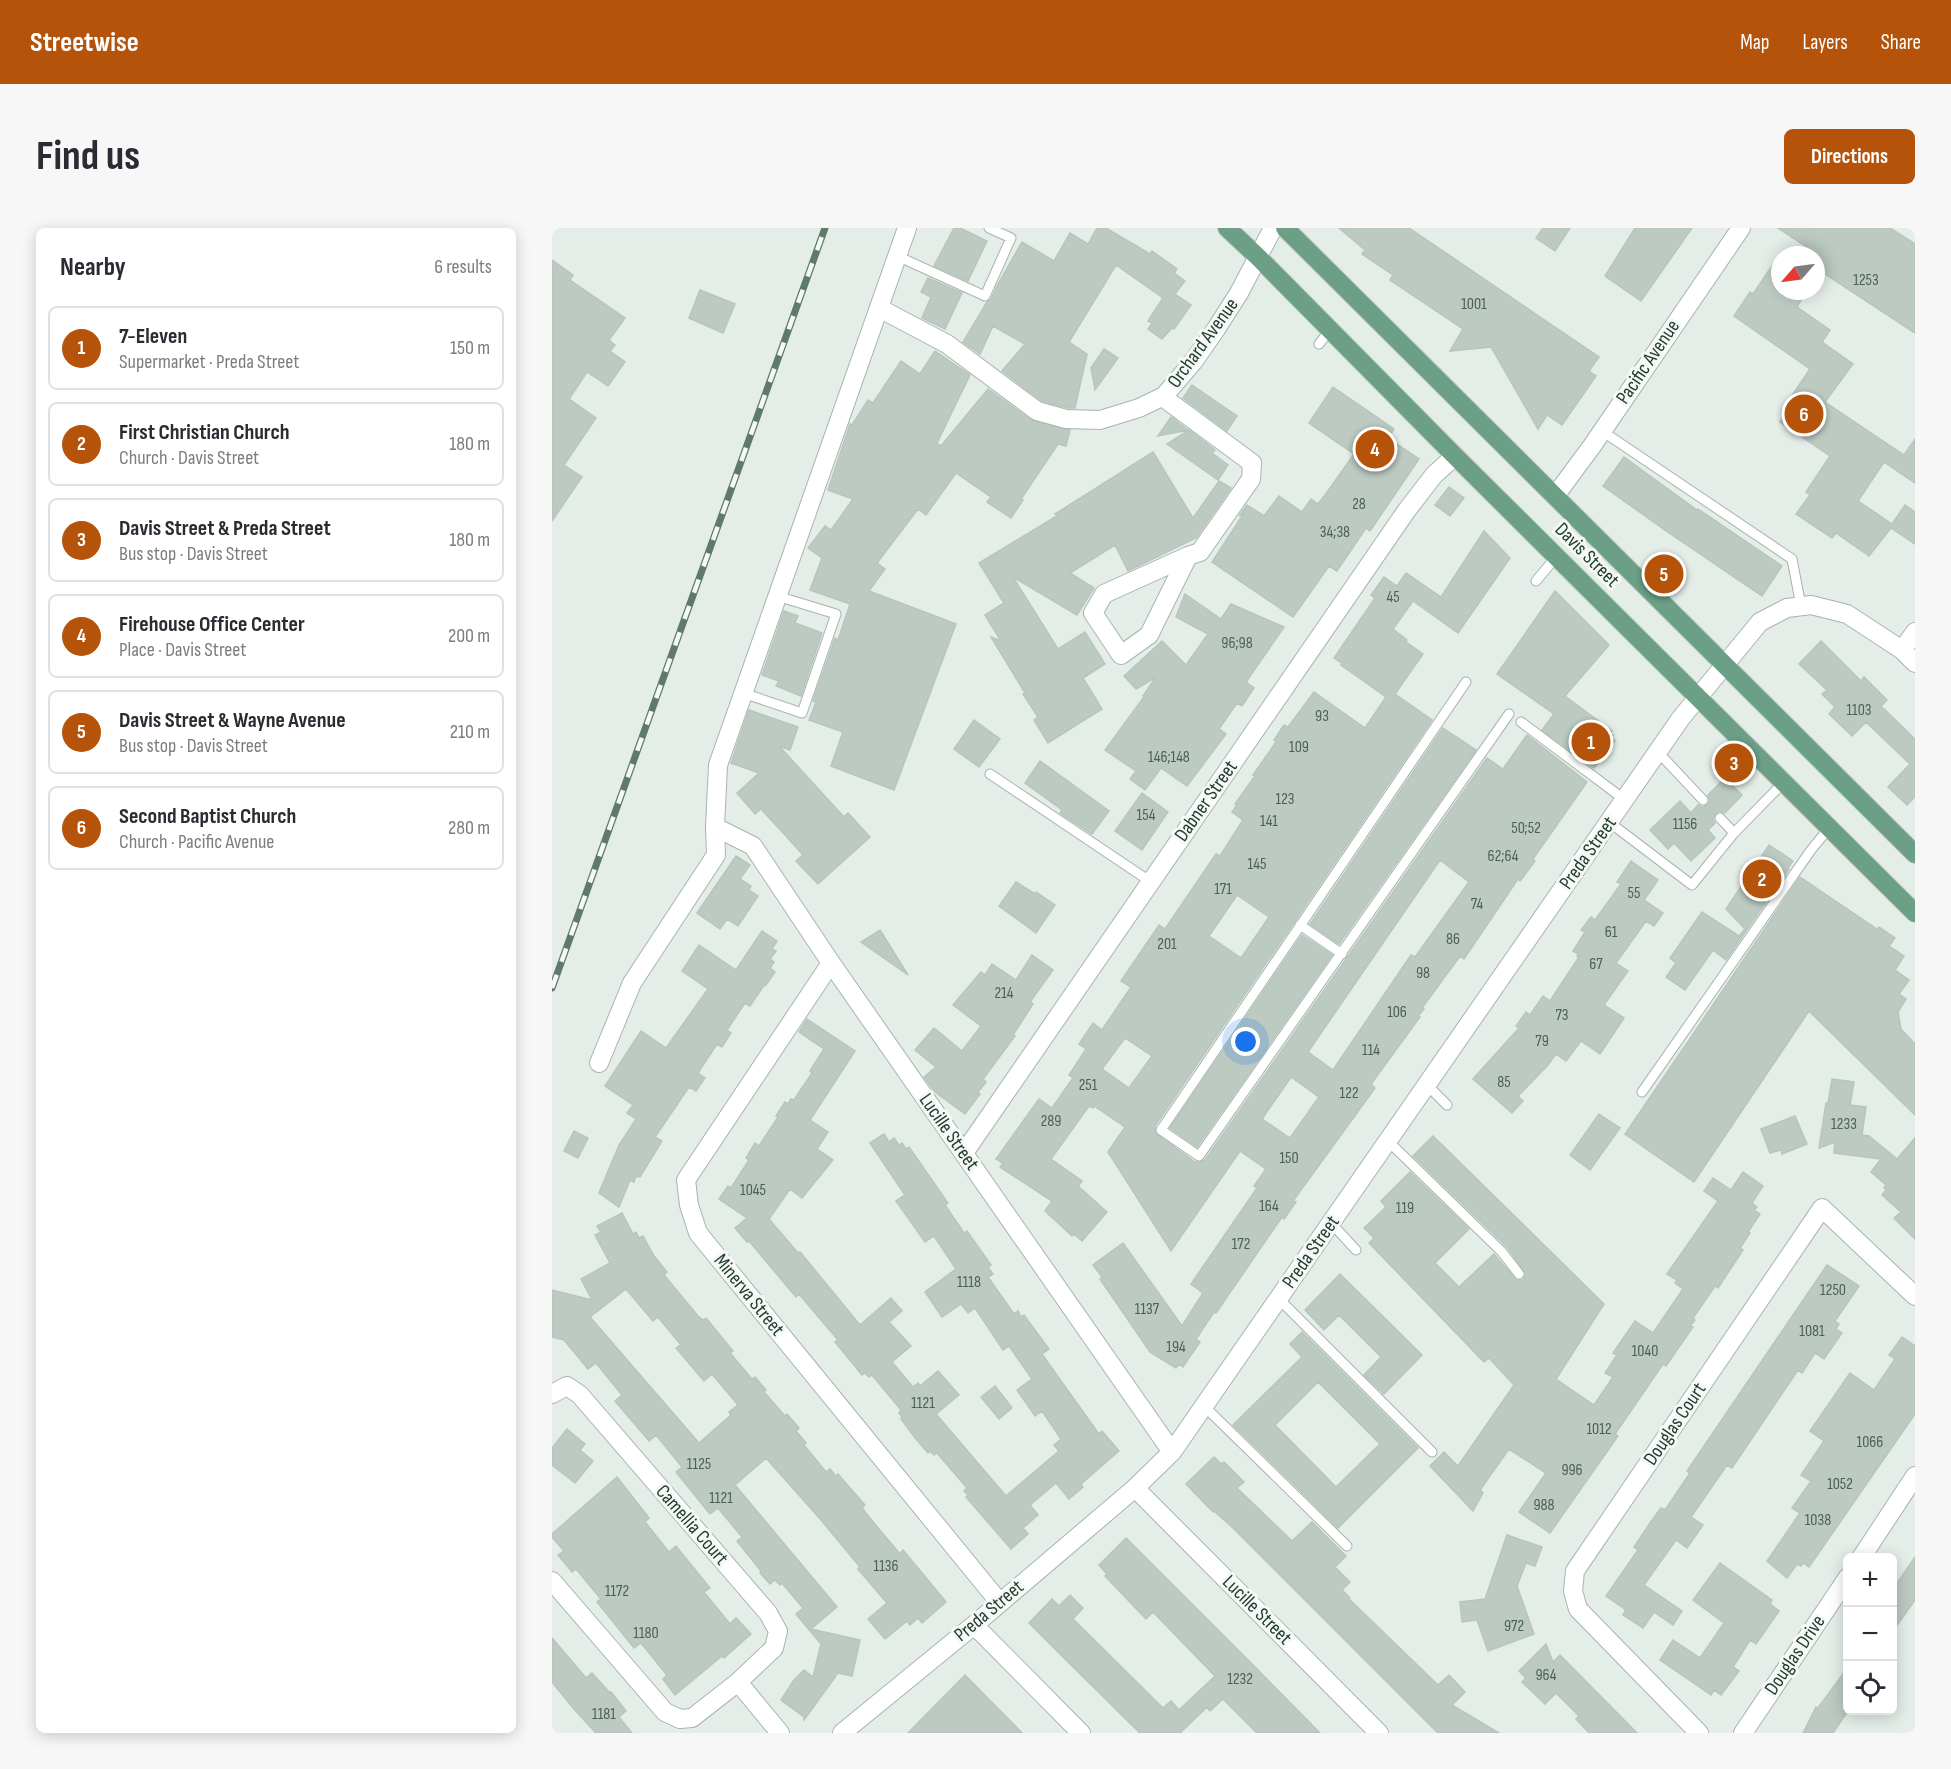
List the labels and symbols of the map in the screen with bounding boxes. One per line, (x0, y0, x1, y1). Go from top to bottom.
north arrow (1771, 246, 1825, 300)
house number: 1253 (1853, 271, 1879, 290)
street label: Orchard Avenue (1162, 293, 1244, 393)
house number: 1001 (1461, 295, 1487, 314)
street label: Pacific Avenue (1611, 315, 1685, 409)
pin: 6 (1784, 392, 1824, 436)
pin: 4 (1356, 426, 1394, 472)
house number: 28 (1352, 495, 1366, 514)
street label: Davis Street (1550, 518, 1624, 592)
house number: 34;38 (1320, 523, 1350, 542)
pin: 5 (1644, 552, 1684, 596)
house number: 45 (1386, 588, 1400, 607)
house number: 96;98 (1221, 634, 1253, 653)
house number: 1103 (1846, 701, 1872, 720)
house number: 93 (1315, 707, 1329, 726)
pin: 1 (1572, 720, 1610, 764)
house number: 109 (1289, 738, 1309, 757)
pin: 3 (1714, 740, 1754, 786)
house number: 146;148 (1148, 748, 1190, 767)
street label: Dabner Street (1169, 756, 1243, 846)
house number: 123 (1275, 790, 1295, 809)
house number: 154 (1137, 806, 1156, 825)
house number: 141 (1260, 812, 1278, 831)
street label: Preda Street (1554, 812, 1622, 894)
house number: 1156 (1673, 815, 1697, 834)
house number: 50;52 (1511, 819, 1541, 838)
house number: 62;64 (1488, 847, 1519, 866)
house number: 145 (1248, 855, 1266, 874)
pin: 2 (1742, 856, 1782, 902)
house number: 171 (1214, 880, 1232, 899)
house number: 55 (1628, 884, 1640, 903)
house number: 74 (1471, 895, 1483, 914)
house number: 61 (1605, 923, 1618, 942)
house number: 86 (1446, 930, 1460, 949)
house number: 201 (1157, 935, 1177, 954)
house number: 67 (1589, 955, 1603, 974)
house number: 98 (1416, 964, 1430, 983)
house number: 214 (995, 984, 1014, 1003)
house number: 106 (1387, 1003, 1407, 1022)
house number: 73 (1555, 1006, 1569, 1025)
your location (1231, 1027, 1260, 1056)
house number: 79 (1535, 1032, 1549, 1051)
house number: 114 (1362, 1041, 1380, 1060)
house number: 85 (1497, 1073, 1511, 1092)
house number: 251 (1079, 1076, 1098, 1095)
house number: 122 (1340, 1084, 1358, 1103)
street label: Lucille Street (914, 1089, 984, 1175)
house number: 289 (1041, 1112, 1061, 1131)
house number: 1233 (1831, 1115, 1857, 1134)
house number: 150 (1279, 1149, 1299, 1168)
house number: 1045 (740, 1181, 766, 1200)
house number: 164 (1259, 1197, 1279, 1216)
house number: 119 (1396, 1199, 1414, 1218)
street label: Preda Street (1277, 1211, 1345, 1293)
house number: 172 (1232, 1235, 1250, 1254)
street label: Minerva Street (709, 1249, 789, 1341)
house number: 1118 (957, 1273, 981, 1292)
house number: 1250 (1820, 1281, 1846, 1300)
house number: 1137 (1135, 1300, 1160, 1319)
house number: 1081 (1799, 1322, 1825, 1341)
house number: 194 (1166, 1338, 1186, 1357)
house number: 1040 (1632, 1342, 1658, 1361)
street label: Douglas Court (1639, 1378, 1711, 1470)
house number: 1121 (911, 1394, 935, 1413)
house number: 1012 (1586, 1420, 1612, 1439)
house number: 1066 (1857, 1433, 1883, 1452)
house number: 1125 (687, 1455, 711, 1474)
house number: 996 (1561, 1461, 1583, 1480)
house number: 1052 (1827, 1475, 1853, 1494)
street label: Camellia Court (651, 1480, 733, 1570)
house number: 1121 (709, 1489, 733, 1508)
house number: 988 (1533, 1496, 1555, 1515)
house number: 1038 (1805, 1511, 1831, 1530)
house number: 1136 (874, 1557, 898, 1576)
street label: Lucille Street (1217, 1570, 1297, 1650)
street label: Preda Street (949, 1575, 1029, 1647)
house number: 1172 (605, 1582, 629, 1601)
street label: Douglas Drive (1760, 1610, 1830, 1700)
house number: 972 (1504, 1617, 1524, 1636)
house number: 1180 (633, 1624, 659, 1643)
house number: 964 (1535, 1666, 1557, 1685)
house number: 1232 (1227, 1670, 1253, 1689)
house number: 1181 (592, 1705, 616, 1724)

